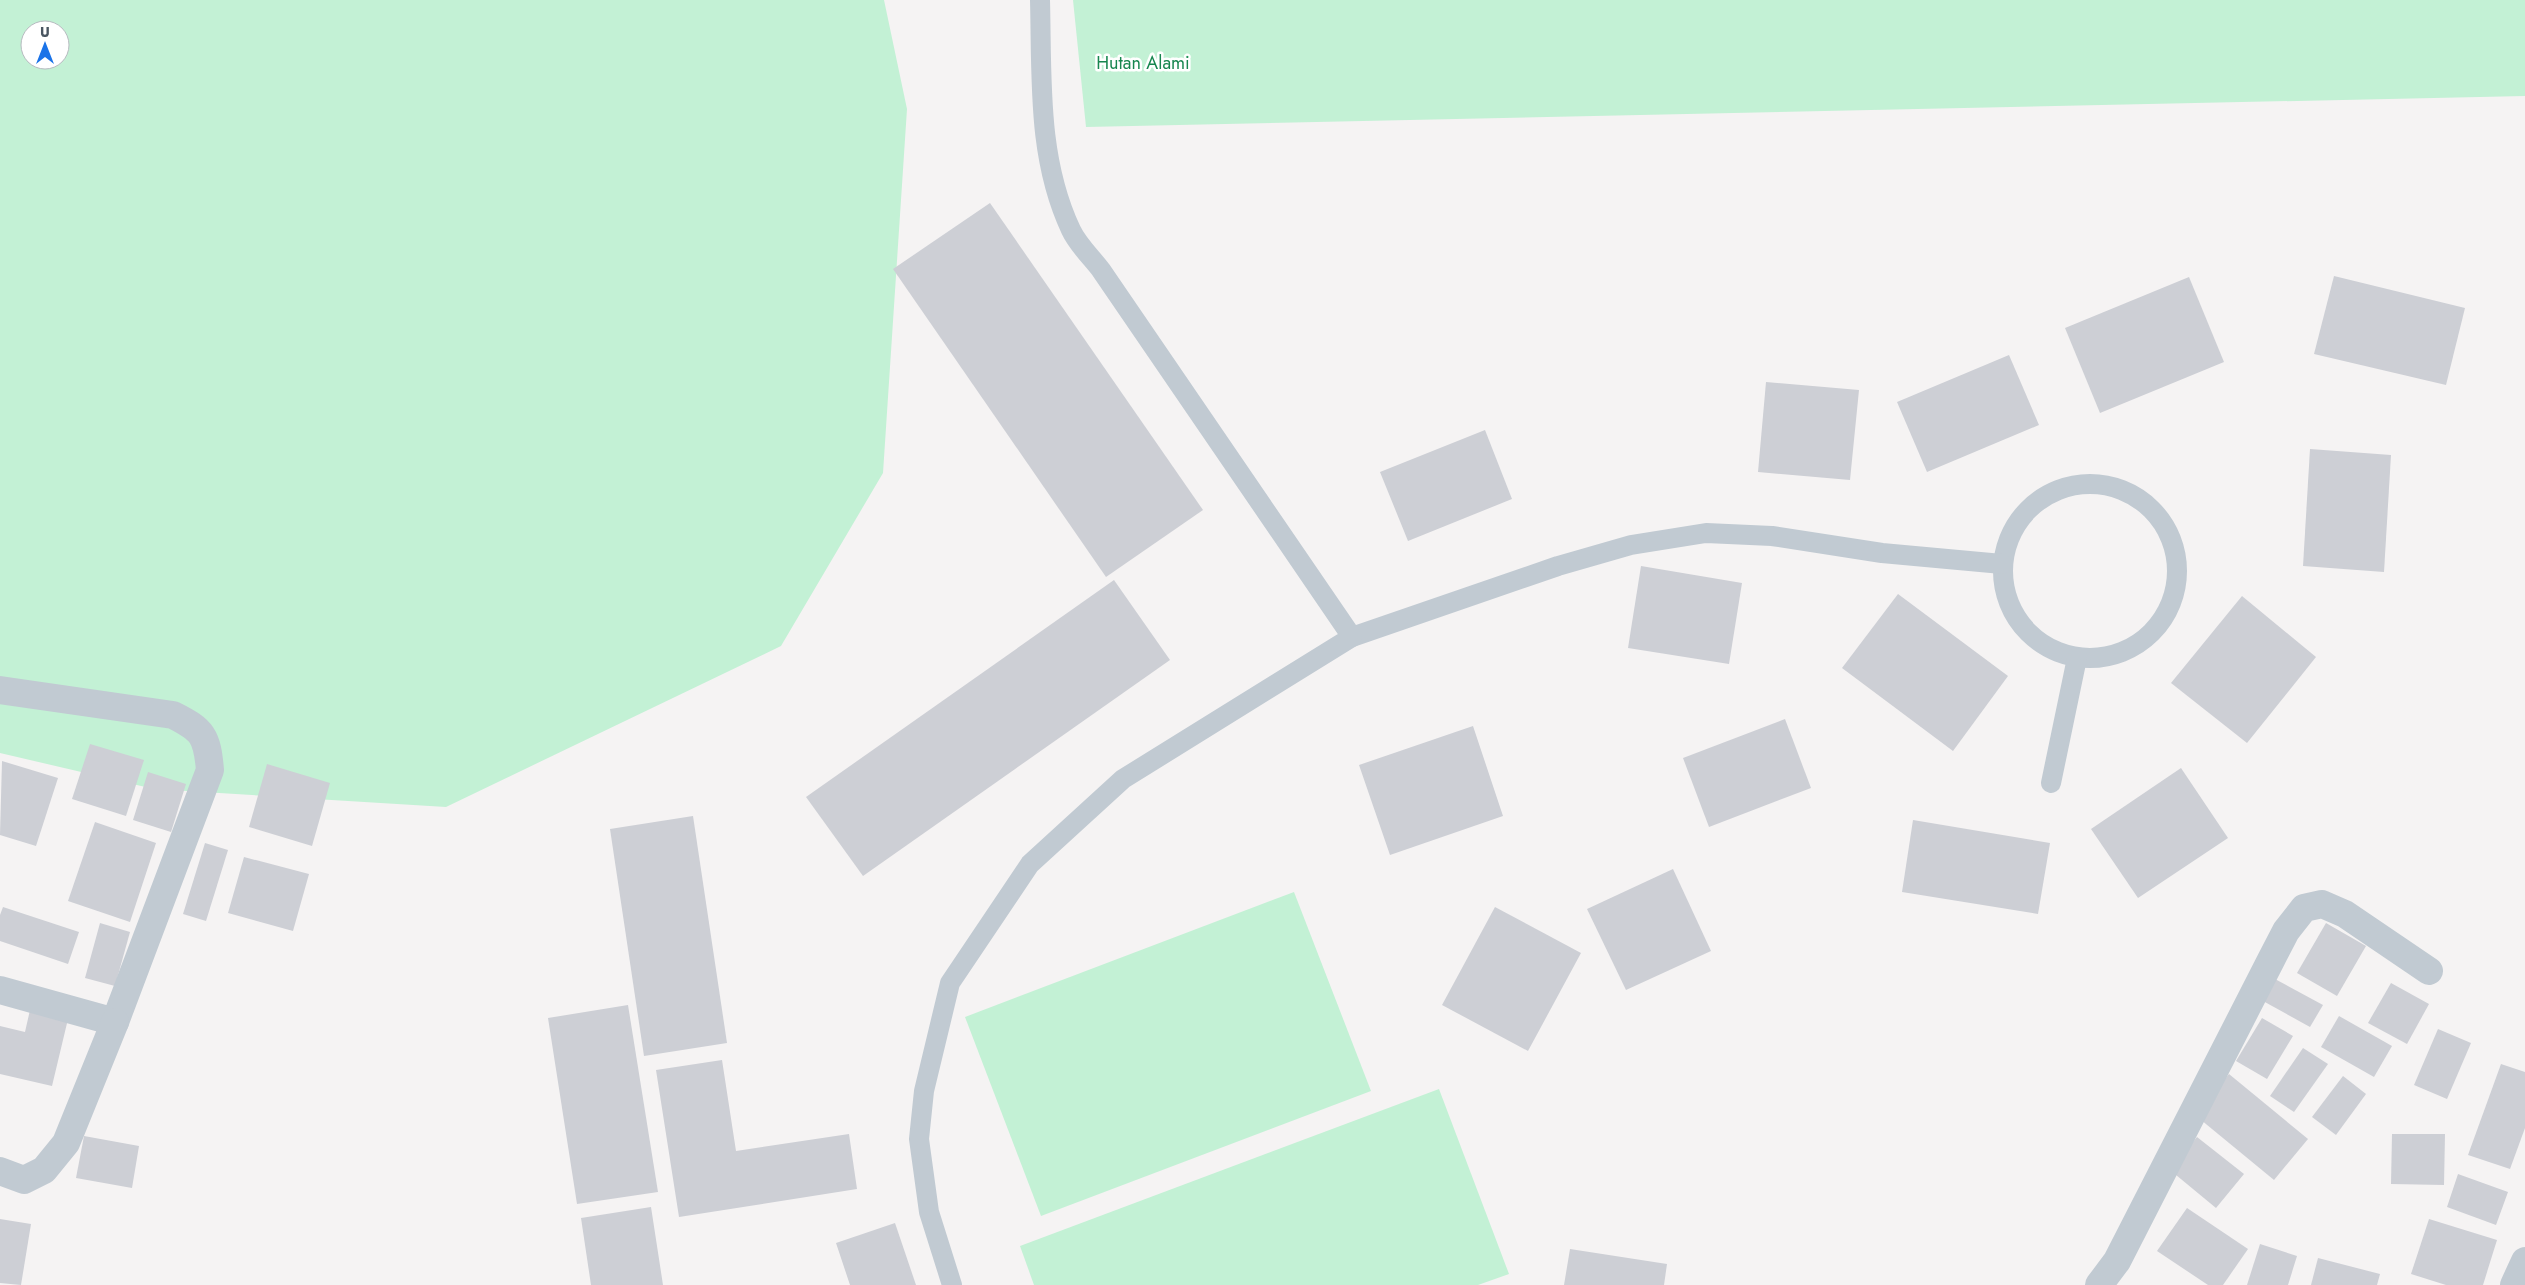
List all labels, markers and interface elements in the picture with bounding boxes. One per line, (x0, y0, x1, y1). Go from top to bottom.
north arrow (20, 20, 70, 70)
text: U (40, 22, 50, 42)
park label: Hutan Alami (1096, 50, 1190, 76)

